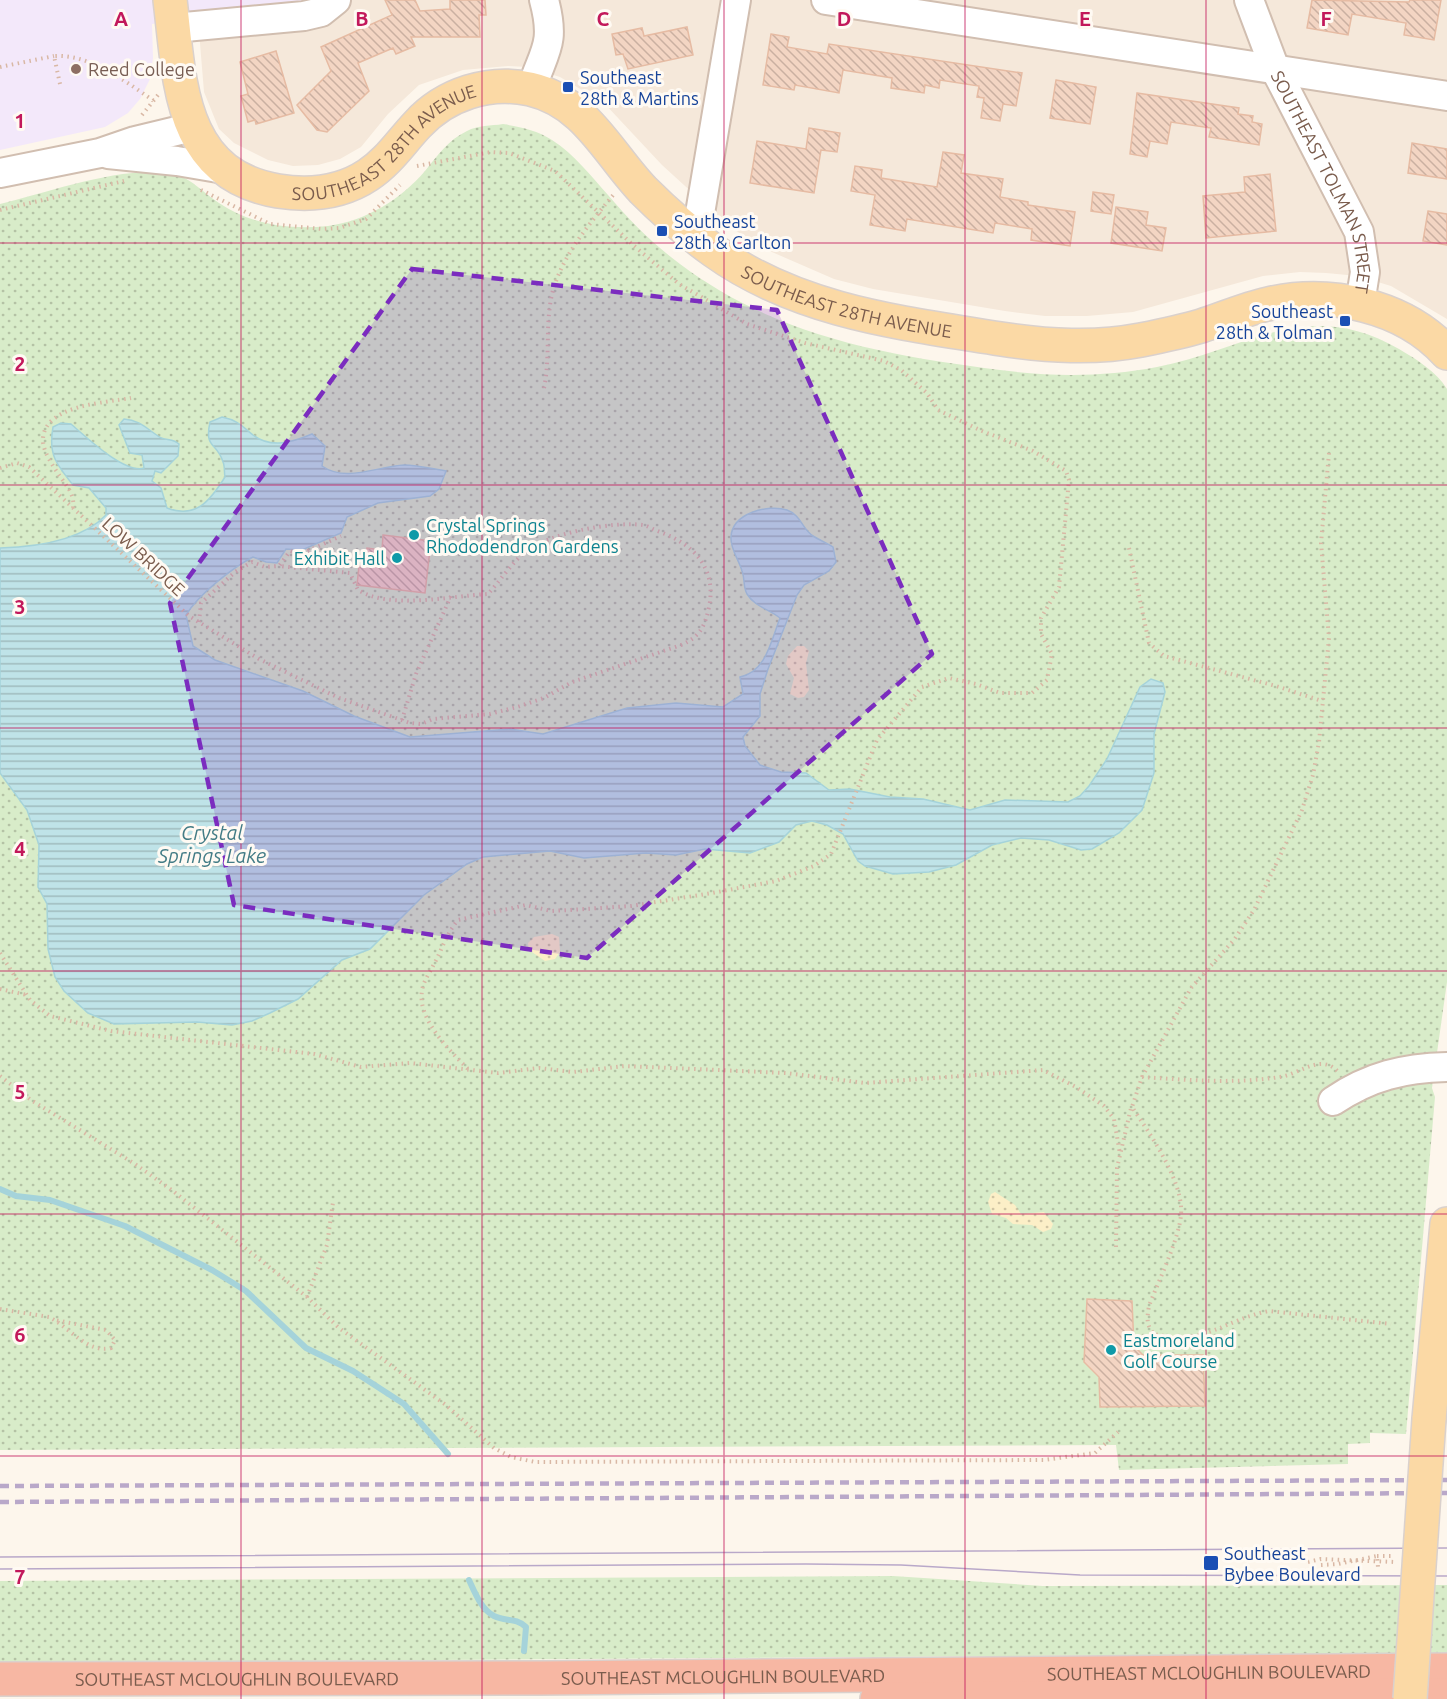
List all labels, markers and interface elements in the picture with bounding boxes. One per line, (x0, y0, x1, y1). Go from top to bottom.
text: A (114, 7, 128, 30)
text: B (355, 7, 369, 30)
text: C (597, 7, 610, 30)
text: D (837, 7, 851, 30)
text: E (1079, 7, 1091, 30)
text: F (1320, 7, 1332, 30)
place label: Reed College (88, 59, 195, 79)
marker: Reed College (69, 62, 83, 76)
place label: Southeast 28th & Martins (580, 67, 699, 108)
street label: SOUTHEAST TOLMAN STREET (1268, 67, 1375, 295)
street label: SOUTHEAST 28TH AVENUE (291, 80, 478, 203)
marker: Southeast 28th & Martins (561, 80, 575, 94)
text: 1 (14, 109, 26, 132)
place label: Southeast 28th & Carlton (674, 211, 791, 252)
marker: Southeast 28th & Carlton (655, 224, 669, 238)
street label: SOUTHEAST 28TH AVENUE (738, 261, 953, 341)
place label: Southeast 28th & Tolman (1216, 301, 1333, 342)
marker: Southeast 28th & Tolman (1338, 314, 1352, 328)
text: 2 (14, 352, 26, 375)
street label: LOW BRIDGE (99, 513, 189, 599)
place label: Crystal Springs Rhododendron Gardens (426, 515, 619, 556)
marker: Crystal Springs Rhododendron Gardens (407, 528, 421, 542)
place label: Exhibit Hall (294, 548, 385, 568)
marker: Exhibit Hall (390, 551, 404, 565)
text: 3 (14, 595, 26, 618)
water label: Crystal Springs Lake (157, 821, 266, 867)
text: 4 (14, 837, 26, 860)
text: 5 (14, 1080, 26, 1103)
text: 6 (14, 1323, 26, 1346)
place label: Eastmoreland Golf Course (1123, 1330, 1235, 1371)
marker: Eastmoreland Golf Course (1104, 1343, 1118, 1357)
place label: Southeast Bybee Boulevard (1224, 1543, 1361, 1584)
marker: Southeast Bybee Boulevard (1202, 1554, 1220, 1572)
text: 7 (14, 1565, 26, 1588)
street label: SOUTHEAST MCLOUGHLIN BOULEVARD (1047, 1661, 1371, 1684)
street label: SOUTHEAST MCLOUGHLIN BOULEVARD (561, 1665, 885, 1688)
street label: SOUTHEAST MCLOUGHLIN BOULEVARD (75, 1668, 399, 1689)

